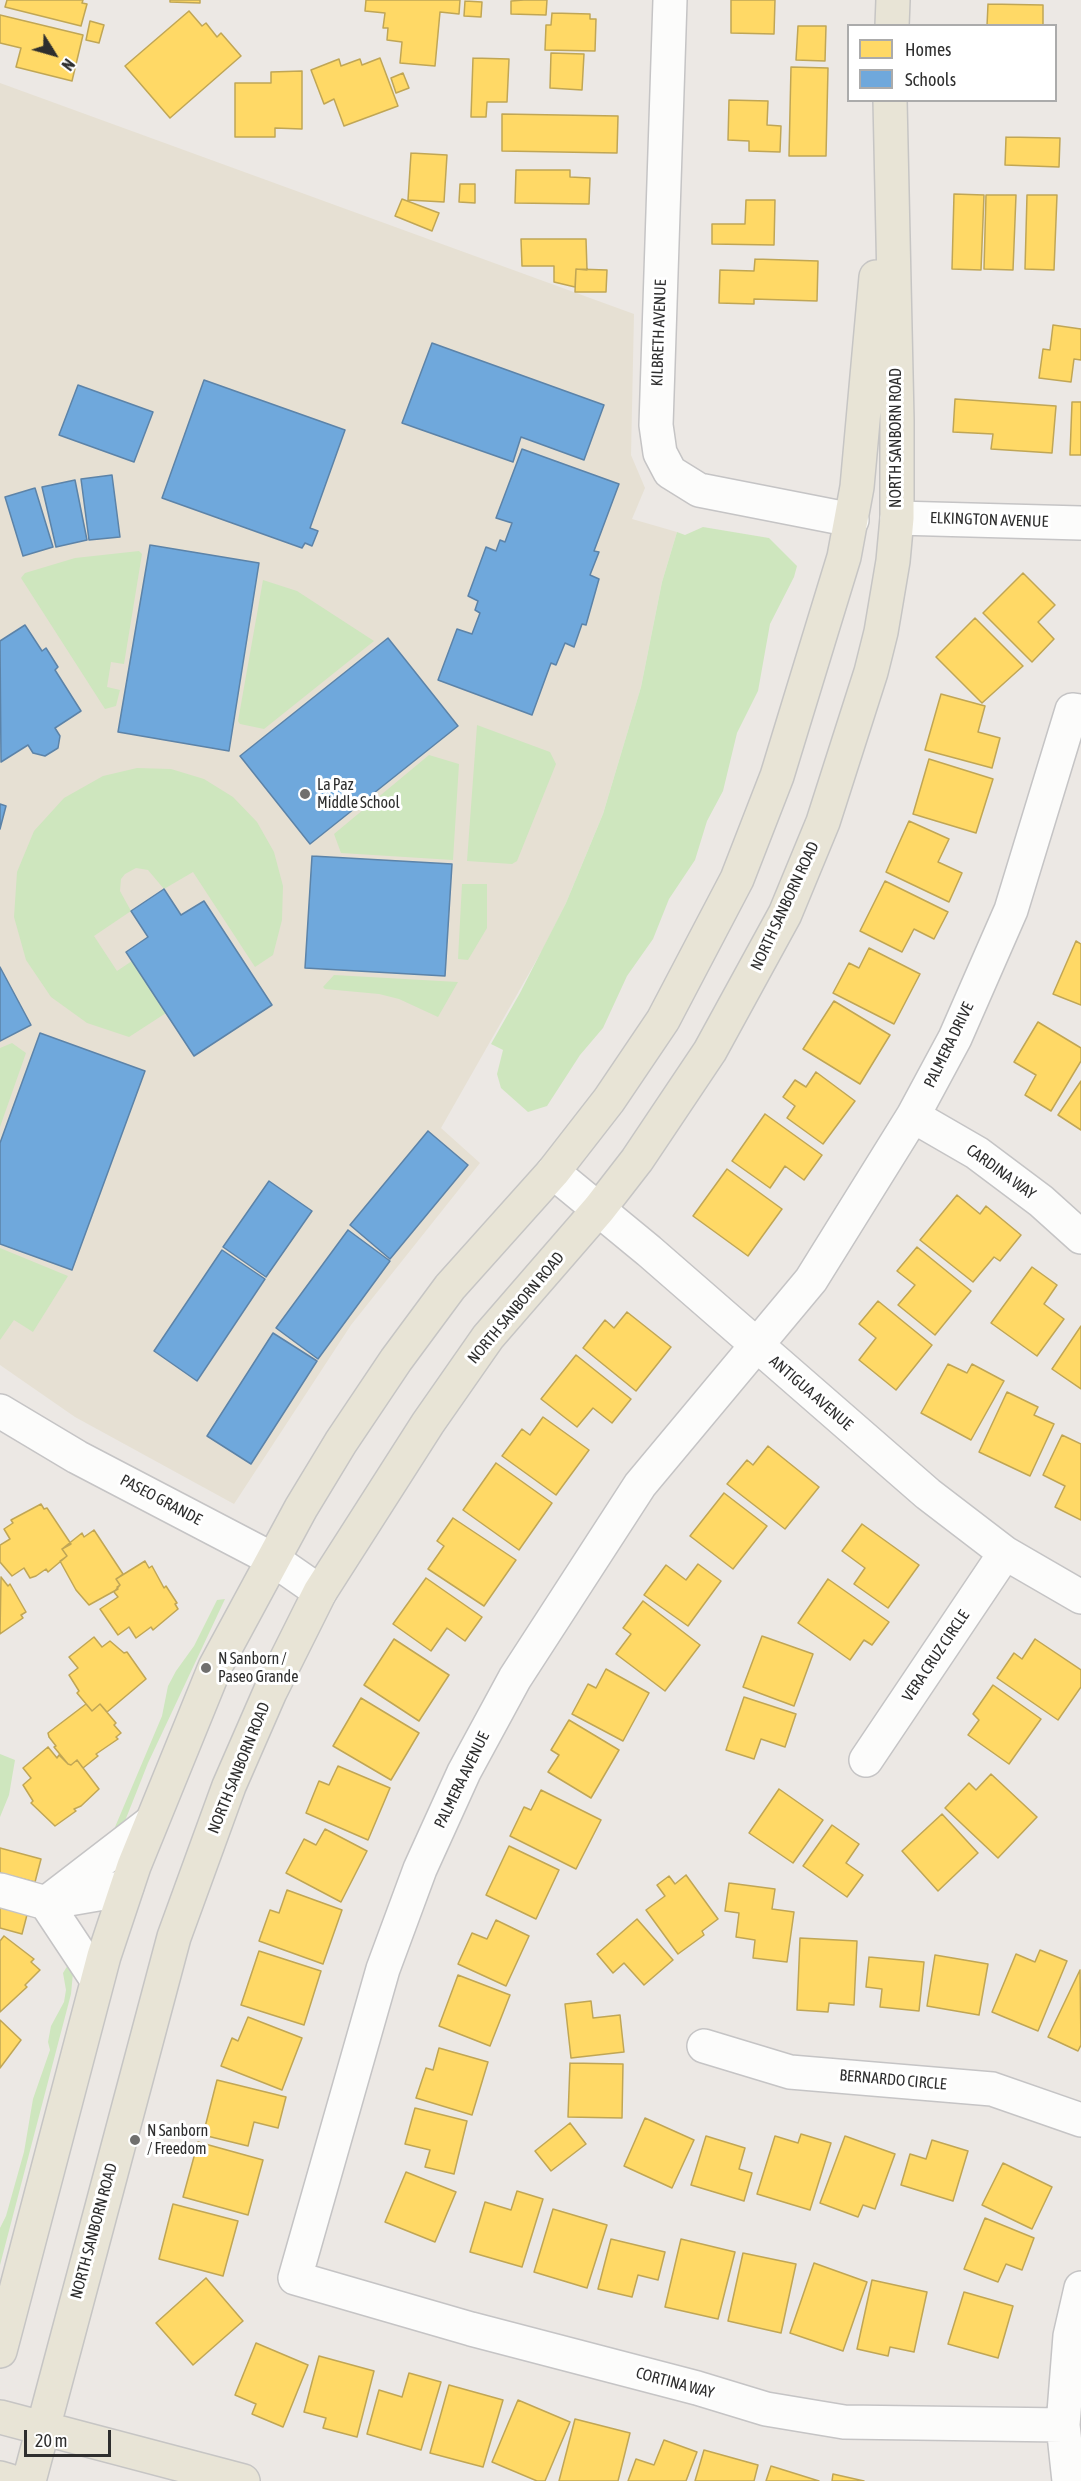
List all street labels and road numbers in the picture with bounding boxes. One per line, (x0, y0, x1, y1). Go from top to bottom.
street label: KILBRETH AVENUE (648, 279, 670, 387)
street label: NORTH SANBORN ROAD (886, 368, 906, 508)
street label: ELKINGTON AVENUE (930, 508, 1048, 532)
street label: NORTH SANBORN ROAD (747, 839, 823, 973)
street label: PALMERA DRIVE (920, 999, 978, 1091)
street label: CARDINA WAY (963, 1140, 1039, 1204)
street label: NORTH SANBORN ROAD (464, 1248, 568, 1368)
street label: ANTIGUA AVENUE (765, 1352, 857, 1434)
street label: PASEO GRANDE (117, 1470, 205, 1530)
street label: VERA CRUZ CIRCLE (898, 1607, 974, 1705)
street label: NORTH SANBORN ROAD (204, 1700, 274, 1836)
street label: PALMERA AVENUE (430, 1729, 494, 1831)
street label: BERNARDO CIRCLE (839, 2066, 947, 2094)
street label: NORTH SANBORN ROAD (67, 2161, 121, 2301)
street label: CORTINA WAY (634, 2363, 716, 2403)

